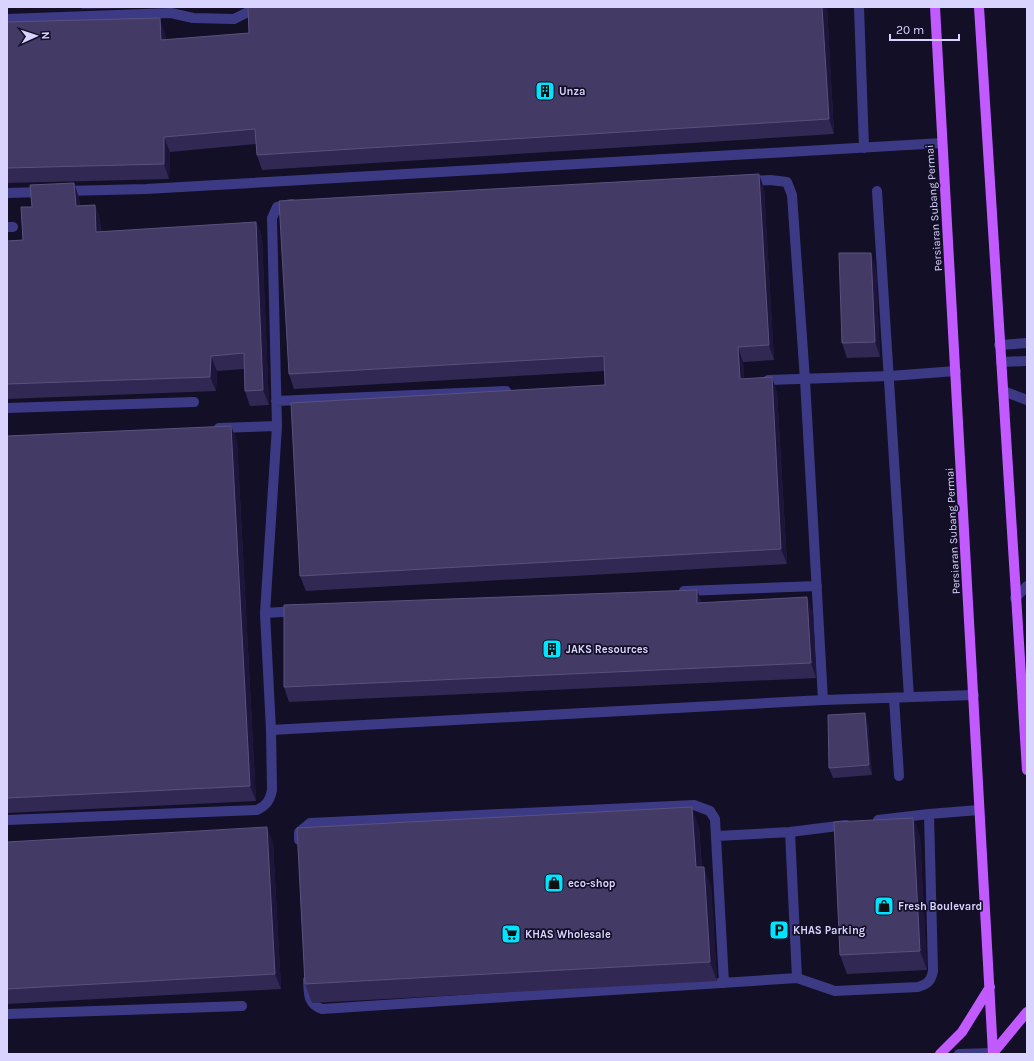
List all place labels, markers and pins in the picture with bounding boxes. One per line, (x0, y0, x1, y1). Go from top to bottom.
building icon: Unza (534, 80, 556, 102)
place label: Unza (559, 85, 585, 98)
building icon: JAKS Resources (541, 638, 563, 660)
place label: JAKS Resources (566, 643, 649, 656)
shop icon: eco-shop (543, 872, 565, 894)
place label: eco-shop (568, 877, 616, 890)
shop icon: Fresh Boulevard (873, 895, 895, 917)
place label: Fresh Boulevard (898, 900, 982, 913)
parking icon: KHAS Parking (768, 919, 790, 941)
supermarket icon: KHAS Wholesale (500, 923, 522, 945)
place label: KHAS Parking (793, 924, 866, 937)
place label: KHAS Wholesale (525, 928, 611, 941)

